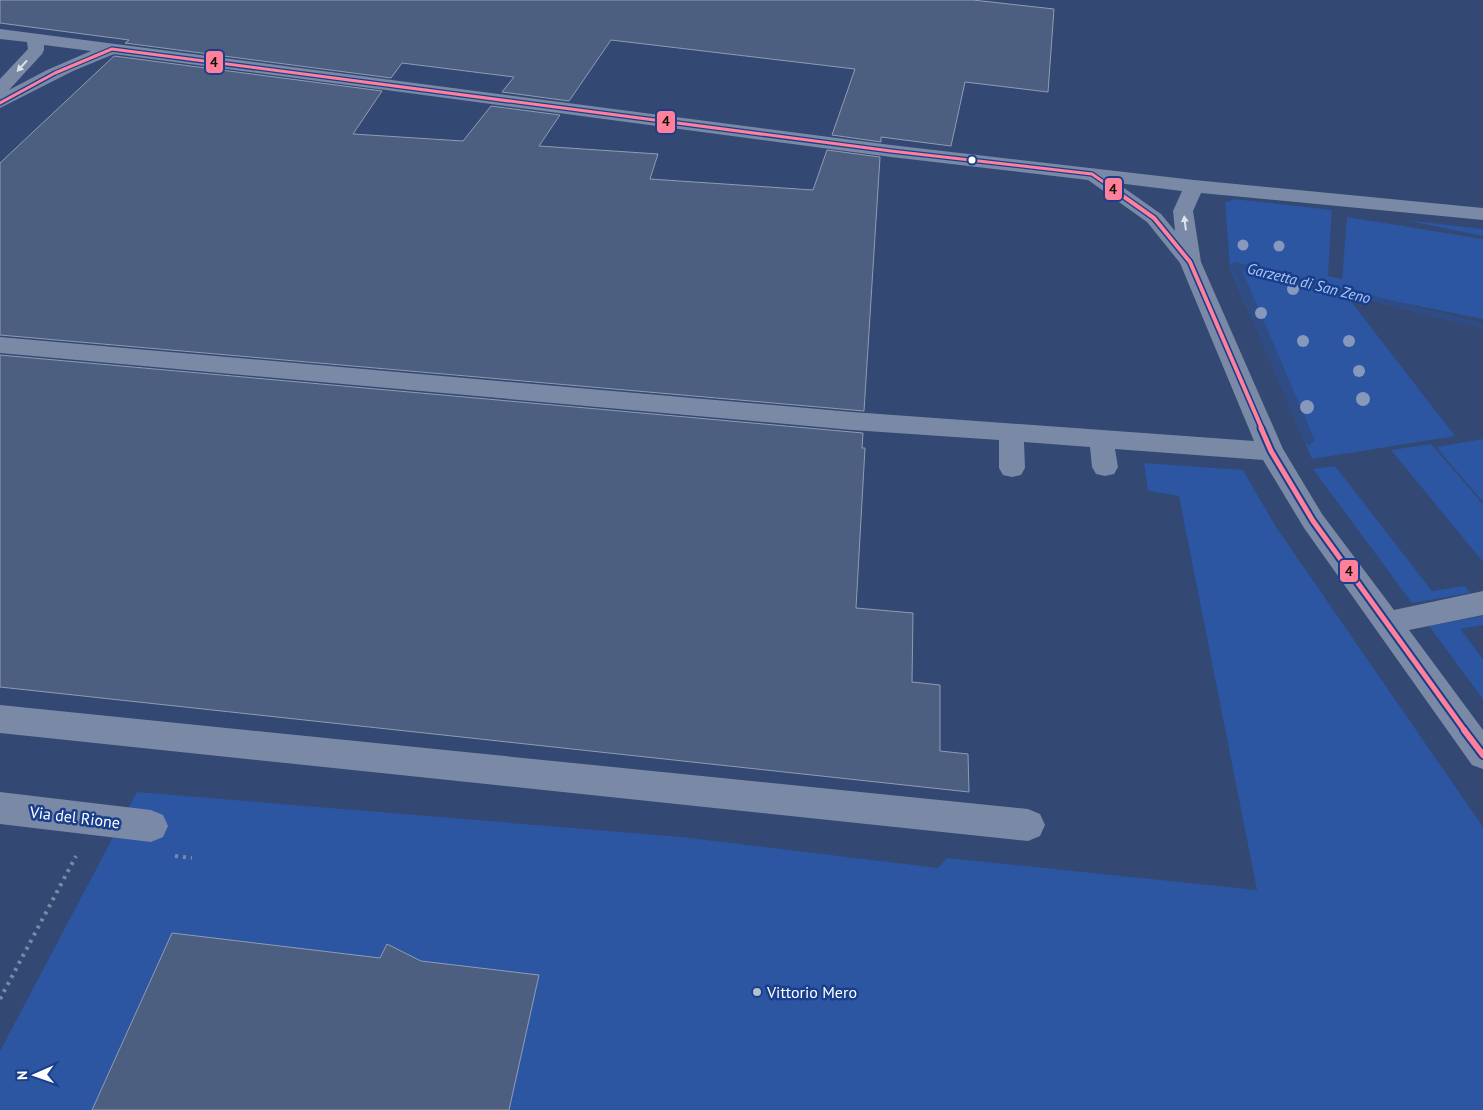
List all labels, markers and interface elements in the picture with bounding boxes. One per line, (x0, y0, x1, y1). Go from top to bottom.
line badge: 4 (205, 50, 224, 74)
text: 4 (210, 53, 218, 71)
one-way arrow (16, 60, 28, 72)
line badge: 4 (656, 110, 676, 134)
text: 4 (662, 112, 670, 130)
unlabelled marker (967, 155, 977, 165)
line badge: 4 (1104, 177, 1123, 201)
text: 4 (1109, 180, 1117, 198)
one-way arrow (1181, 215, 1189, 231)
water label: Garzetta di San Zeno (1245, 258, 1373, 308)
line badge: 4 (1339, 559, 1359, 583)
text: 4 (1345, 562, 1353, 580)
street label: Via del Rione (28, 801, 121, 832)
place label: Vittorio Mero (766, 982, 857, 1002)
marker: Vittorio Mero (751, 986, 763, 998)
north arrow (10, 1050, 60, 1100)
text: N (13, 1071, 31, 1080)

